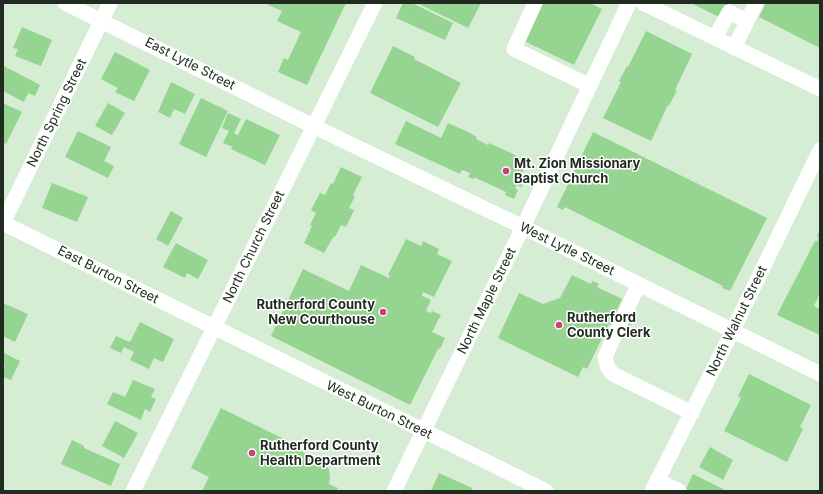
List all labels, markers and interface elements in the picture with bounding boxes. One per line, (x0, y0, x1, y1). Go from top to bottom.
street label: East Lytle Street (142, 35, 238, 93)
street label: North Spring Street (24, 56, 90, 170)
place label: Mt. Zion Missionary Baptist Church (514, 156, 640, 187)
marker: Mt. Zion Missionary Baptist Church (501, 166, 511, 176)
street label: North Church Street (220, 188, 288, 306)
street label: West Lytle Street (517, 219, 617, 279)
street label: East Burton Street (55, 243, 161, 307)
street label: North Maple Street (454, 245, 520, 357)
street label: North Walnut Street (704, 263, 770, 379)
place label: Rutherford County New Courthouse (256, 297, 375, 328)
marker: Rutherford County New Courthouse (378, 307, 388, 317)
place label: Rutherford County Clerk (567, 310, 651, 341)
marker: Rutherford County Clerk (554, 320, 564, 330)
street label: West Burton Street (324, 378, 434, 442)
place label: Rutherford County Health Department (260, 438, 381, 469)
marker: Rutherford County Health Department (247, 448, 257, 458)

